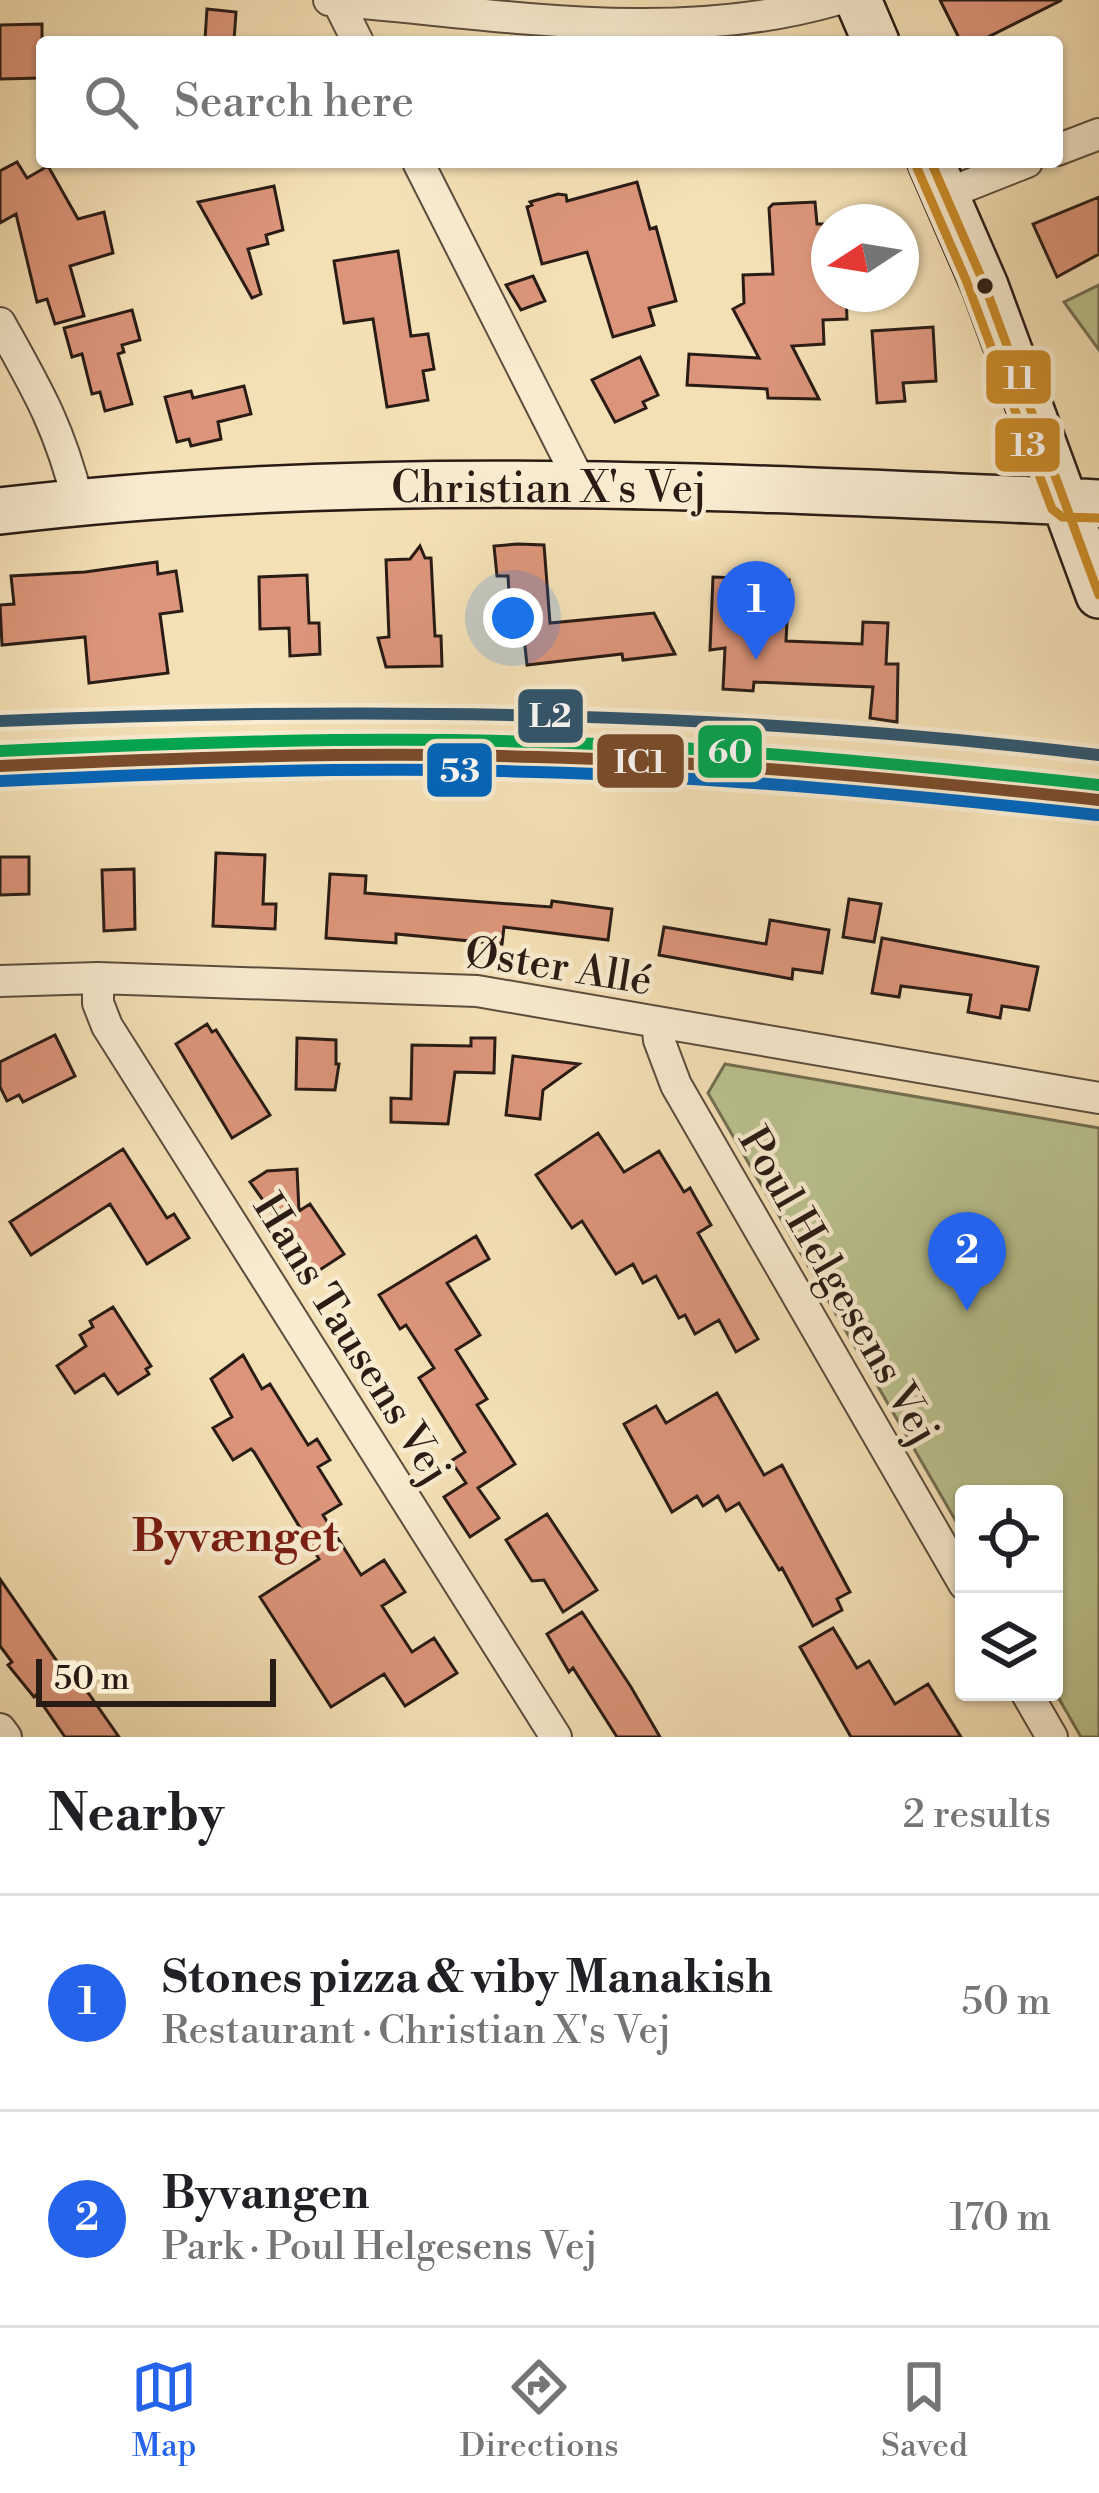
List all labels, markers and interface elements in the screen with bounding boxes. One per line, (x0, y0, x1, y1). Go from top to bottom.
search box (36, 36, 1063, 168)
icon: search (78, 69, 144, 135)
text: Search here (174, 74, 414, 131)
north arrow (811, 204, 919, 312)
unlabelled marker (974, 275, 996, 297)
line badge: 11 (984, 348, 1053, 406)
text: 11 (1003, 359, 1036, 400)
line badge: 13 (993, 416, 1062, 474)
text: 13 (1010, 426, 1046, 467)
street label: Christian X's Vej (391, 463, 707, 517)
pin: 1 (717, 561, 795, 660)
your location (483, 588, 543, 648)
line badge: L2 (516, 687, 585, 745)
text: L2 (528, 697, 572, 738)
line badge: 60 (696, 723, 764, 780)
line badge: IC1 (595, 732, 686, 790)
text: 60 (708, 733, 752, 774)
line badge: 53 (425, 741, 494, 799)
text: IC1 (614, 743, 666, 784)
text: 53 (440, 752, 480, 793)
street label: Øster Allé (462, 927, 655, 1008)
street label: Poul Helgesens Vej (725, 1118, 950, 1455)
street label: Hans Tausens Vej (239, 1184, 461, 1495)
pin: 2 (928, 1212, 1006, 1311)
map controls (955, 1485, 1063, 1701)
button: locate (955, 1485, 1063, 1593)
district label: Byvænget (131, 1509, 340, 1566)
button: layers (955, 1593, 1063, 1701)
scale bar (36, 1653, 276, 1706)
text: 50 m (54, 1659, 130, 1700)
text: Nearby (48, 1783, 224, 1847)
text: 2 results (903, 1791, 1051, 1840)
text: Stones pizza & viby Manakish (162, 1950, 773, 2007)
text: 1 (78, 1978, 96, 2027)
text: 50 m (961, 1978, 1051, 2027)
text: Restaurant · Christian X's Vej (162, 2007, 671, 2056)
text: Byvangen (162, 2166, 369, 2223)
text: 2 (75, 2194, 99, 2243)
text: 170 m (949, 2194, 1051, 2243)
text: Park · Poul Helgesens Vej (162, 2223, 598, 2272)
tab: Map (131, 2354, 197, 2467)
tab: Directions (460, 2354, 619, 2467)
tab: Saved (881, 2354, 968, 2467)

